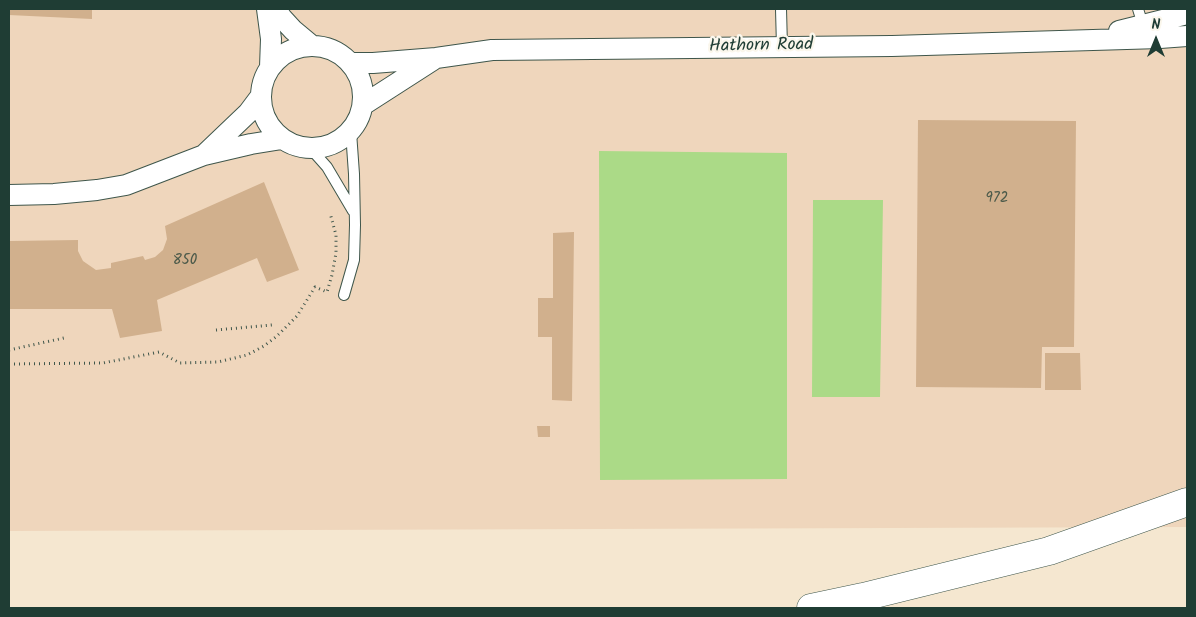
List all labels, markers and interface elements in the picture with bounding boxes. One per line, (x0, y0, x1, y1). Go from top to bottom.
text: N (1152, 14, 1160, 36)
north arrow (1131, 15, 1181, 65)
street label: Hathorn Road (709, 35, 813, 59)
house number: 972 (986, 190, 1008, 208)
house number: 850 (173, 252, 197, 270)

